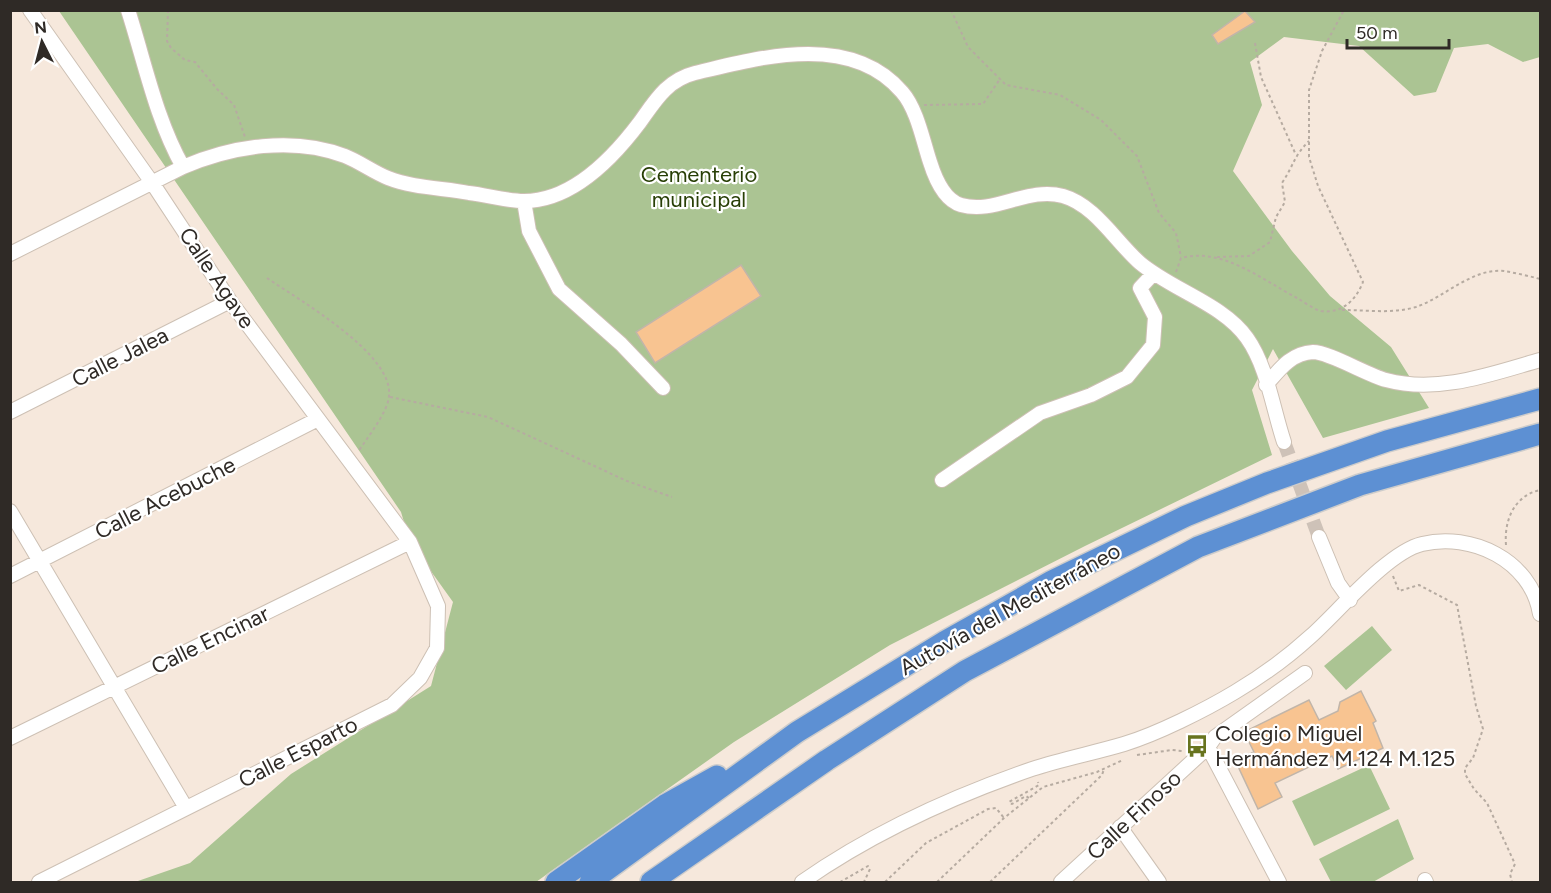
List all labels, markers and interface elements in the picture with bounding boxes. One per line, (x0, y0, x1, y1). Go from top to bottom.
north arrow (12, 12, 72, 72)
scale bar (1347, 12, 1449, 50)
text: N (33, 17, 48, 38)
text: 50 m (1356, 22, 1398, 44)
park label: Cementerio municipal (641, 161, 757, 213)
street label: Calle Agave (173, 222, 261, 334)
street label: Calle Jalea (67, 321, 173, 393)
street label: Calle Acebuche (90, 451, 240, 545)
street label: Autovía del Mediterráneo (895, 537, 1125, 681)
street label: Calle Encinar (147, 600, 274, 680)
street label: Calle Esparto (234, 710, 362, 794)
place label: Colegio Miguel Hermández M.124 M.125 (1215, 720, 1455, 772)
bus stop icon: Colegio Miguel Hermández M.124 M.125 (1184, 733, 1210, 759)
street label: Calle Finoso (1081, 764, 1187, 866)

